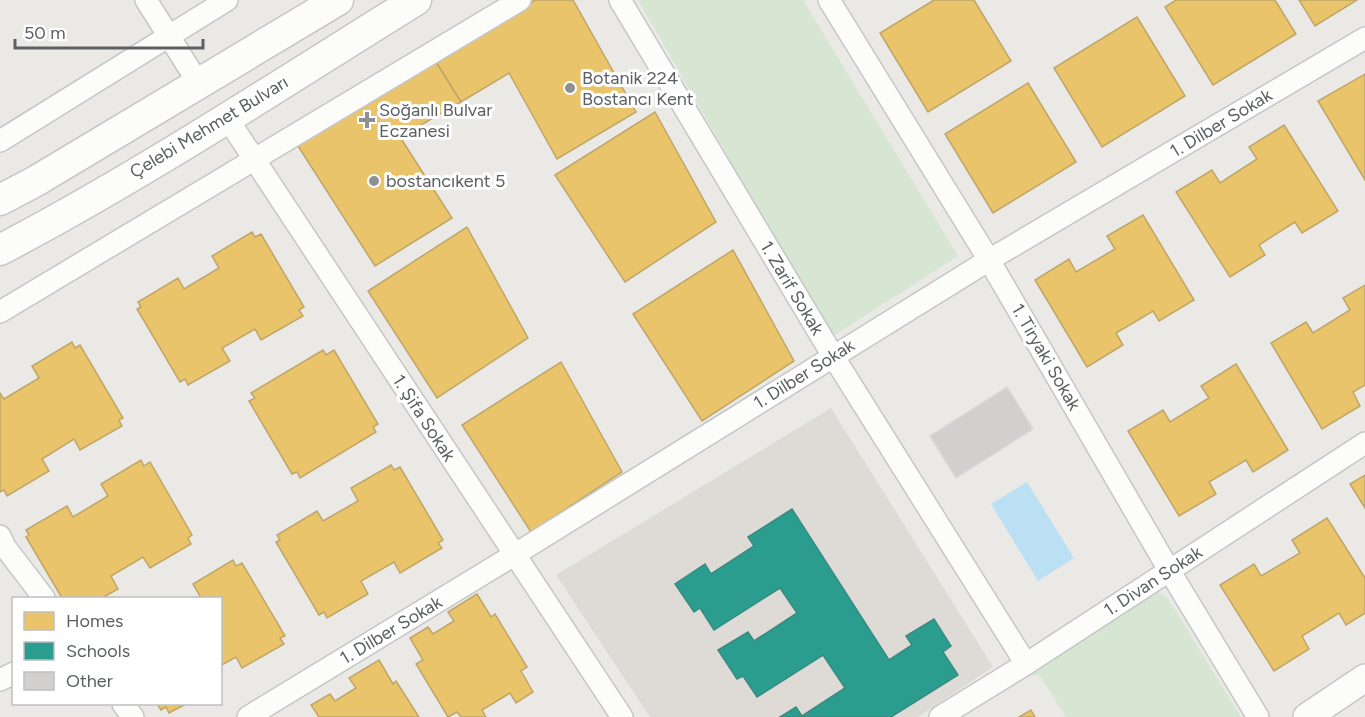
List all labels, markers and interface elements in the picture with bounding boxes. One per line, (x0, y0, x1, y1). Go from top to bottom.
scale bar (15, 12, 202, 50)
text: 50 m (24, 22, 66, 44)
place label: Botanik 224 Bostancı Kent (582, 67, 694, 110)
street label: Çelebi Mehmet Bulvarı (126, 71, 292, 183)
marker: Botanik 224 Bostancı Kent (563, 81, 577, 95)
street label: 1. Dilber Sokak (1166, 84, 1276, 162)
place label: Soğanlı Bulvar Eczanesi (379, 99, 492, 142)
marker: Soğanlı Bulvar Eczanesi (360, 113, 374, 127)
place label: bostancıkent 5 (386, 170, 505, 192)
marker: bostancıkent 5 (367, 174, 381, 188)
street label: 1. Zarif Sokak (755, 237, 829, 339)
street label: 1. Tiryaki Sokak (1007, 300, 1086, 414)
street label: 1. Dilber Sokak (749, 334, 859, 414)
street label: 1. Şifa Sokak (388, 370, 460, 466)
street label: 1. Divan Sokak (1100, 541, 1207, 621)
street label: 1. Dilber Sokak (336, 591, 446, 669)
legend (12, 597, 222, 705)
text: Homes (66, 610, 124, 632)
text: Schools (66, 640, 130, 662)
text: Other (66, 670, 113, 692)

